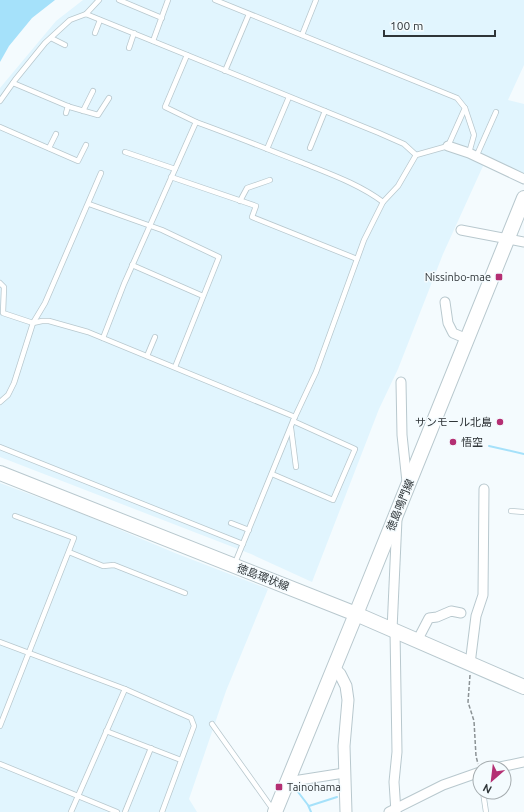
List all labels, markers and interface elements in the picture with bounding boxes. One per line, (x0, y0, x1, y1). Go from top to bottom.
scale bar (384, 12, 495, 38)
text: 100 m (390, 19, 423, 32)
place label: Nissinbo-mae (425, 271, 491, 283)
marker: Nissinbo-mae (494, 272, 504, 282)
place label: サンモール北島 (415, 416, 492, 428)
marker: サンモール北島 (495, 417, 505, 427)
place label: 悟空 (461, 436, 483, 448)
marker: 悟空 (448, 437, 458, 447)
street label: 徳島鳴門線 (384, 477, 416, 533)
street label: 徳島環状線 (235, 562, 291, 592)
north arrow (472, 760, 512, 800)
place label: Tainohama (287, 781, 341, 793)
marker: Tainohama (274, 782, 284, 792)
text: N (481, 782, 494, 796)

